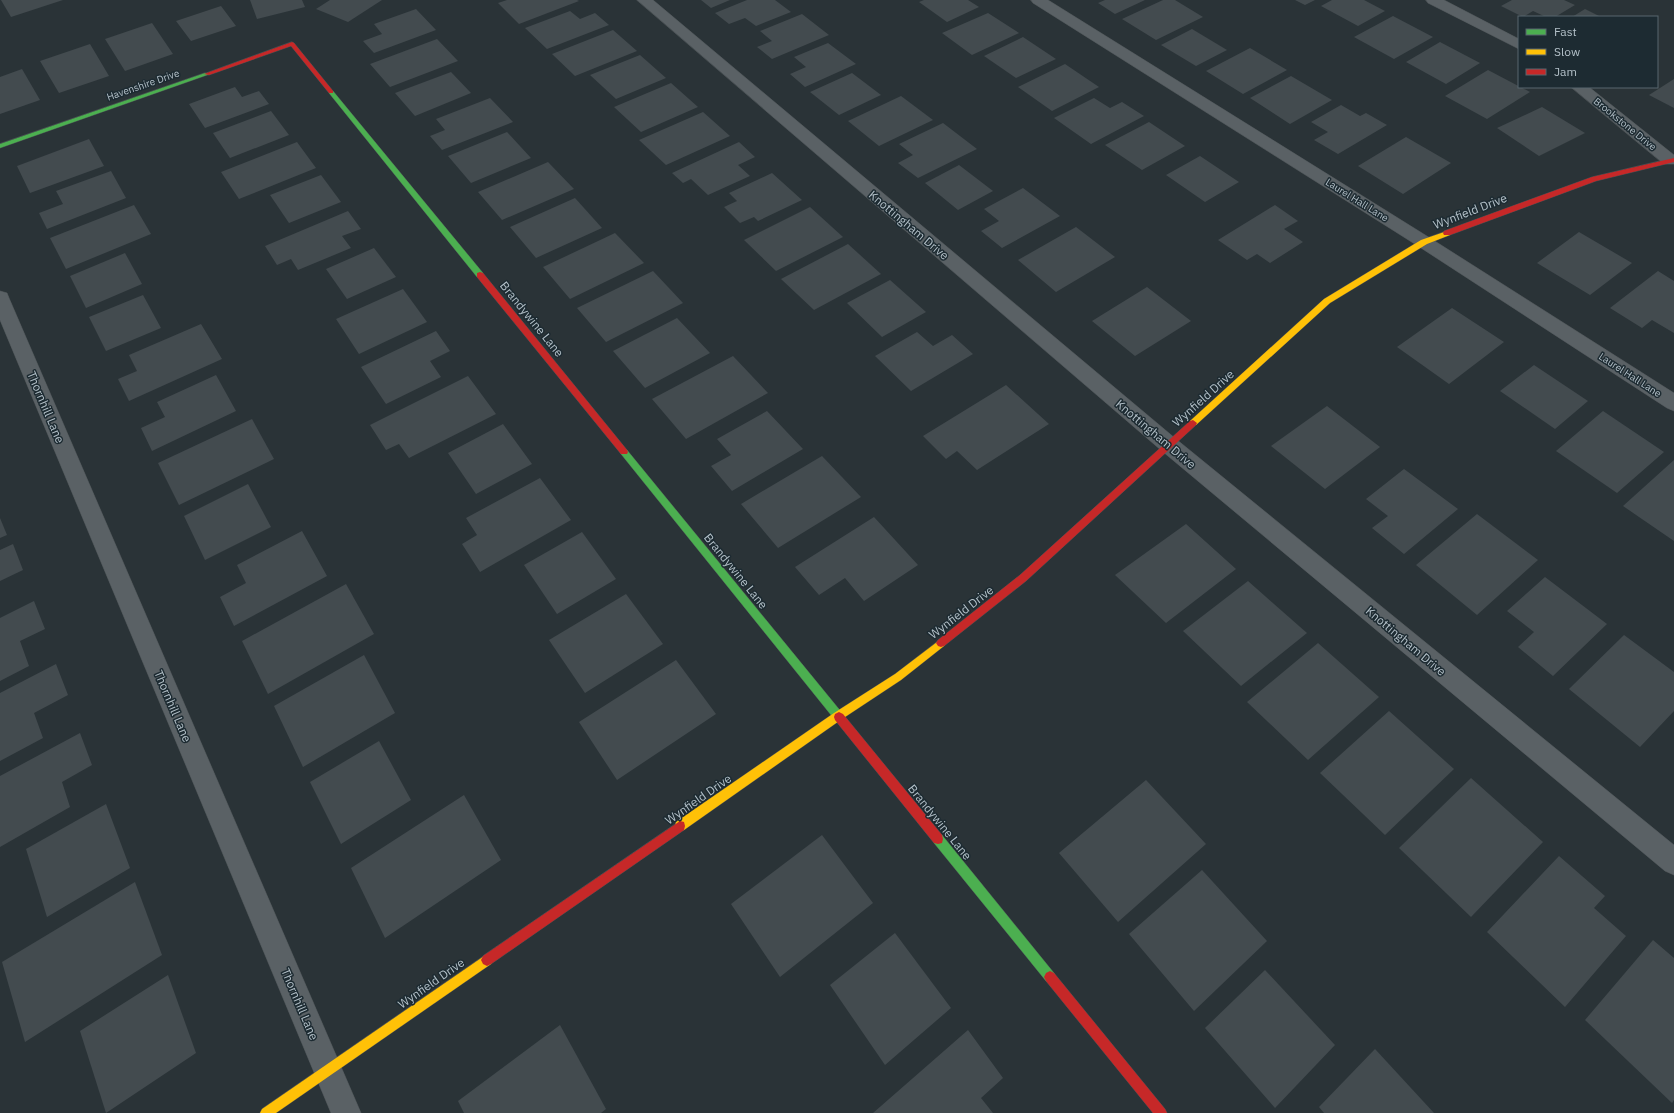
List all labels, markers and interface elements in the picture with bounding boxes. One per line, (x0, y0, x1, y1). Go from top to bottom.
legend (1518, 16, 1658, 88)
text: Fast (1554, 24, 1577, 39)
text: Slow (1554, 44, 1580, 59)
text: Jam (1554, 64, 1577, 79)
street label: Havenshire Drive (105, 66, 182, 104)
street label: Brookstone Drive (1591, 95, 1659, 154)
street label: Laurel Hall Lane (1323, 175, 1391, 225)
street label: Knottingham Drive (866, 187, 952, 263)
street label: Wynfield Drive (1431, 190, 1509, 232)
street label: Brandywine Lane (497, 278, 567, 360)
street label: Laurel Hall Lane (1596, 350, 1664, 400)
street label: Wynfield Drive (1169, 366, 1237, 430)
street label: Thornhill Lane (24, 369, 68, 446)
street label: Knottingham Drive (1113, 396, 1199, 472)
street label: Brandywine Lane (701, 530, 771, 612)
street label: Wynfield Drive (926, 582, 997, 642)
street label: Knottingham Drive (1363, 603, 1449, 679)
street label: Thornhill Lane (151, 668, 195, 745)
street label: Wynfield Drive (662, 770, 735, 827)
street label: Brandywine Lane (905, 781, 975, 863)
street label: Wynfield Drive (395, 954, 468, 1011)
street label: Thornhill Lane (278, 966, 322, 1043)

